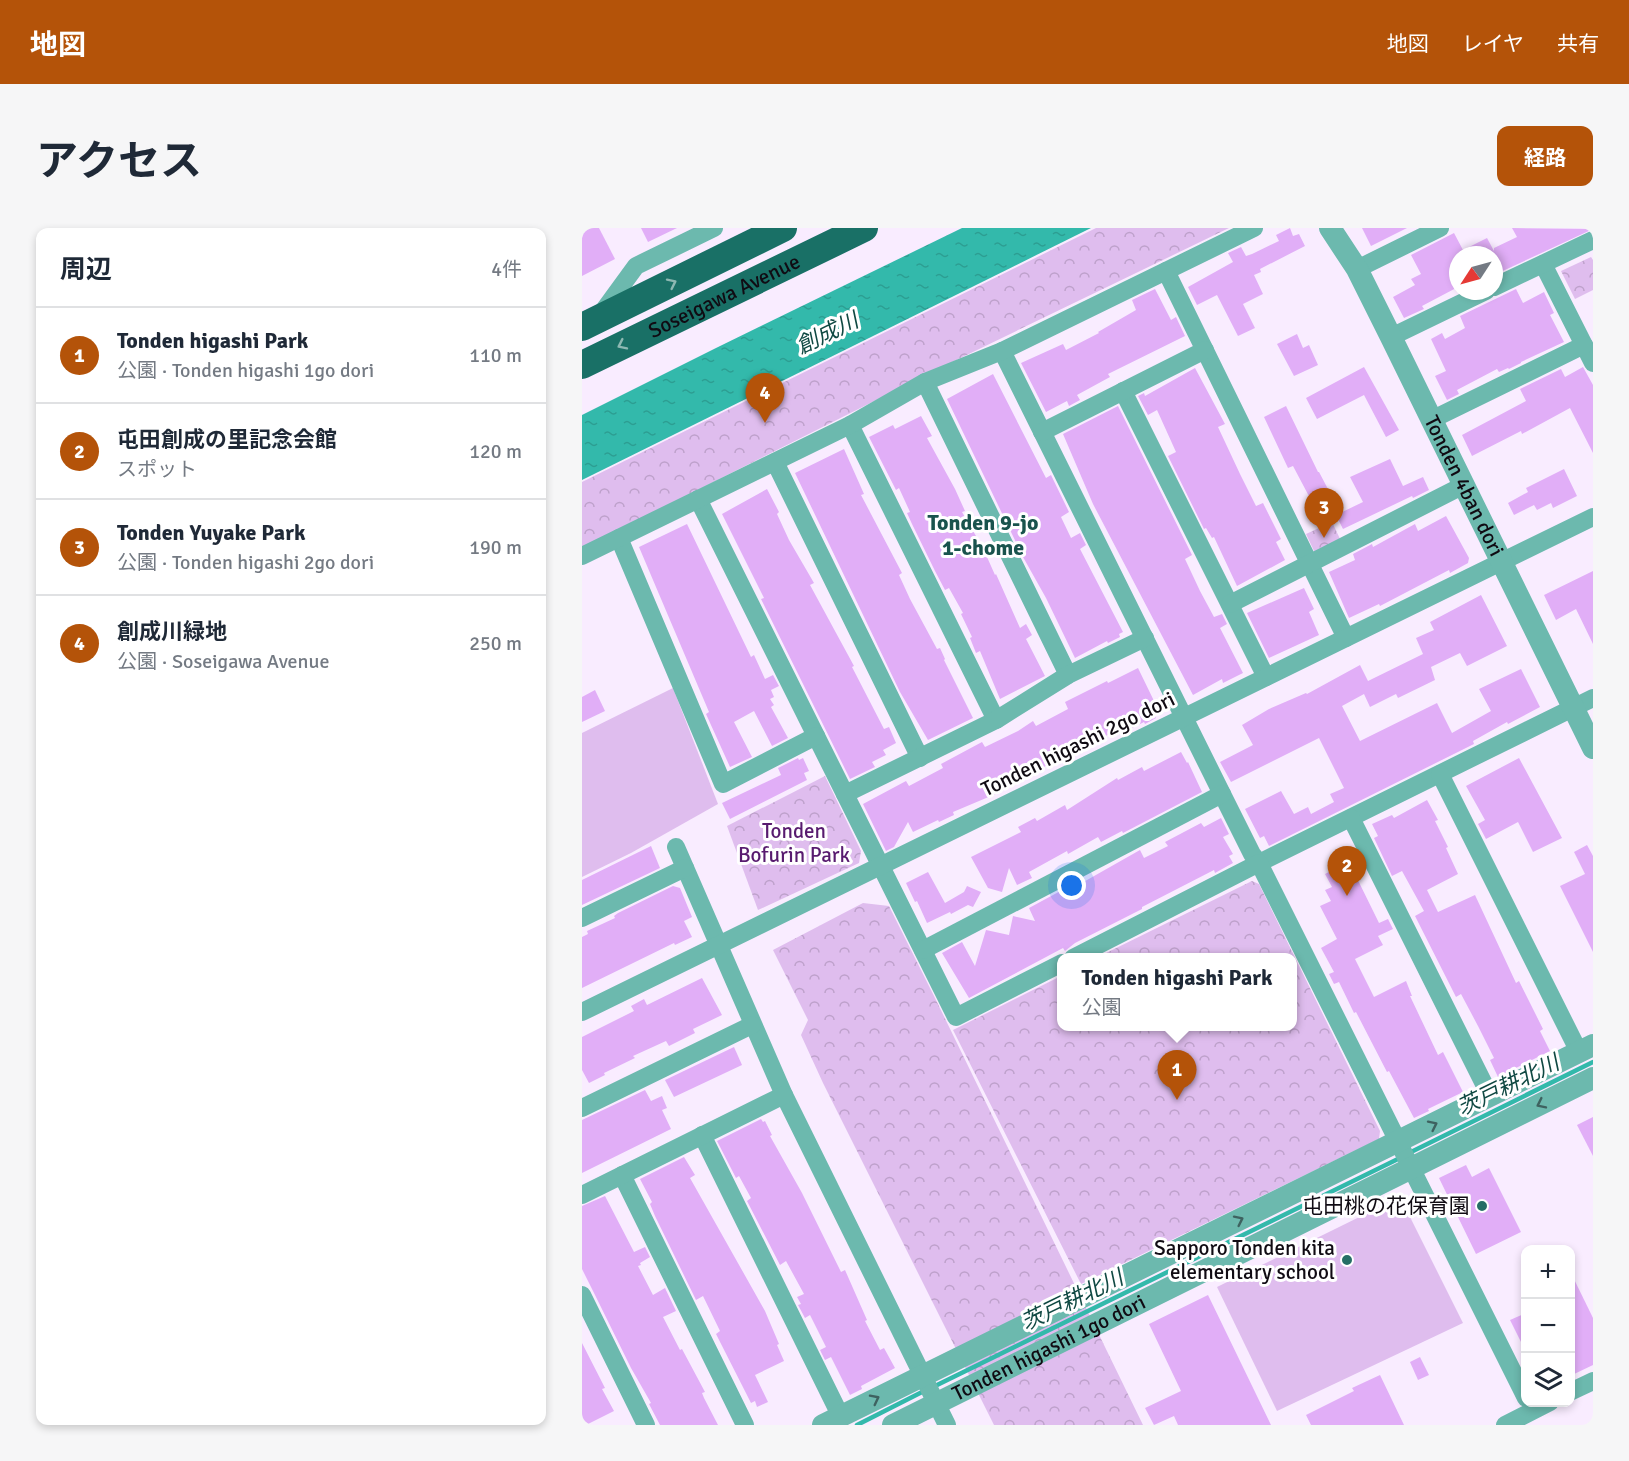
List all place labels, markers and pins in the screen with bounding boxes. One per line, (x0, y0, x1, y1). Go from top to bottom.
pin: 4 (746, 374, 784, 423)
pin: 3 (1304, 488, 1344, 538)
pin: 2 (1328, 846, 1366, 896)
pin: 1 (1158, 1050, 1196, 1100)
place label: 屯田桃の花保育園 (1302, 1193, 1470, 1219)
marker: 屯田桃の花保育園 (1475, 1199, 1489, 1213)
place label: Sapporo Tonden kita elementary school (1154, 1235, 1335, 1285)
marker: Sapporo Tonden kita elementary school (1340, 1253, 1354, 1267)

